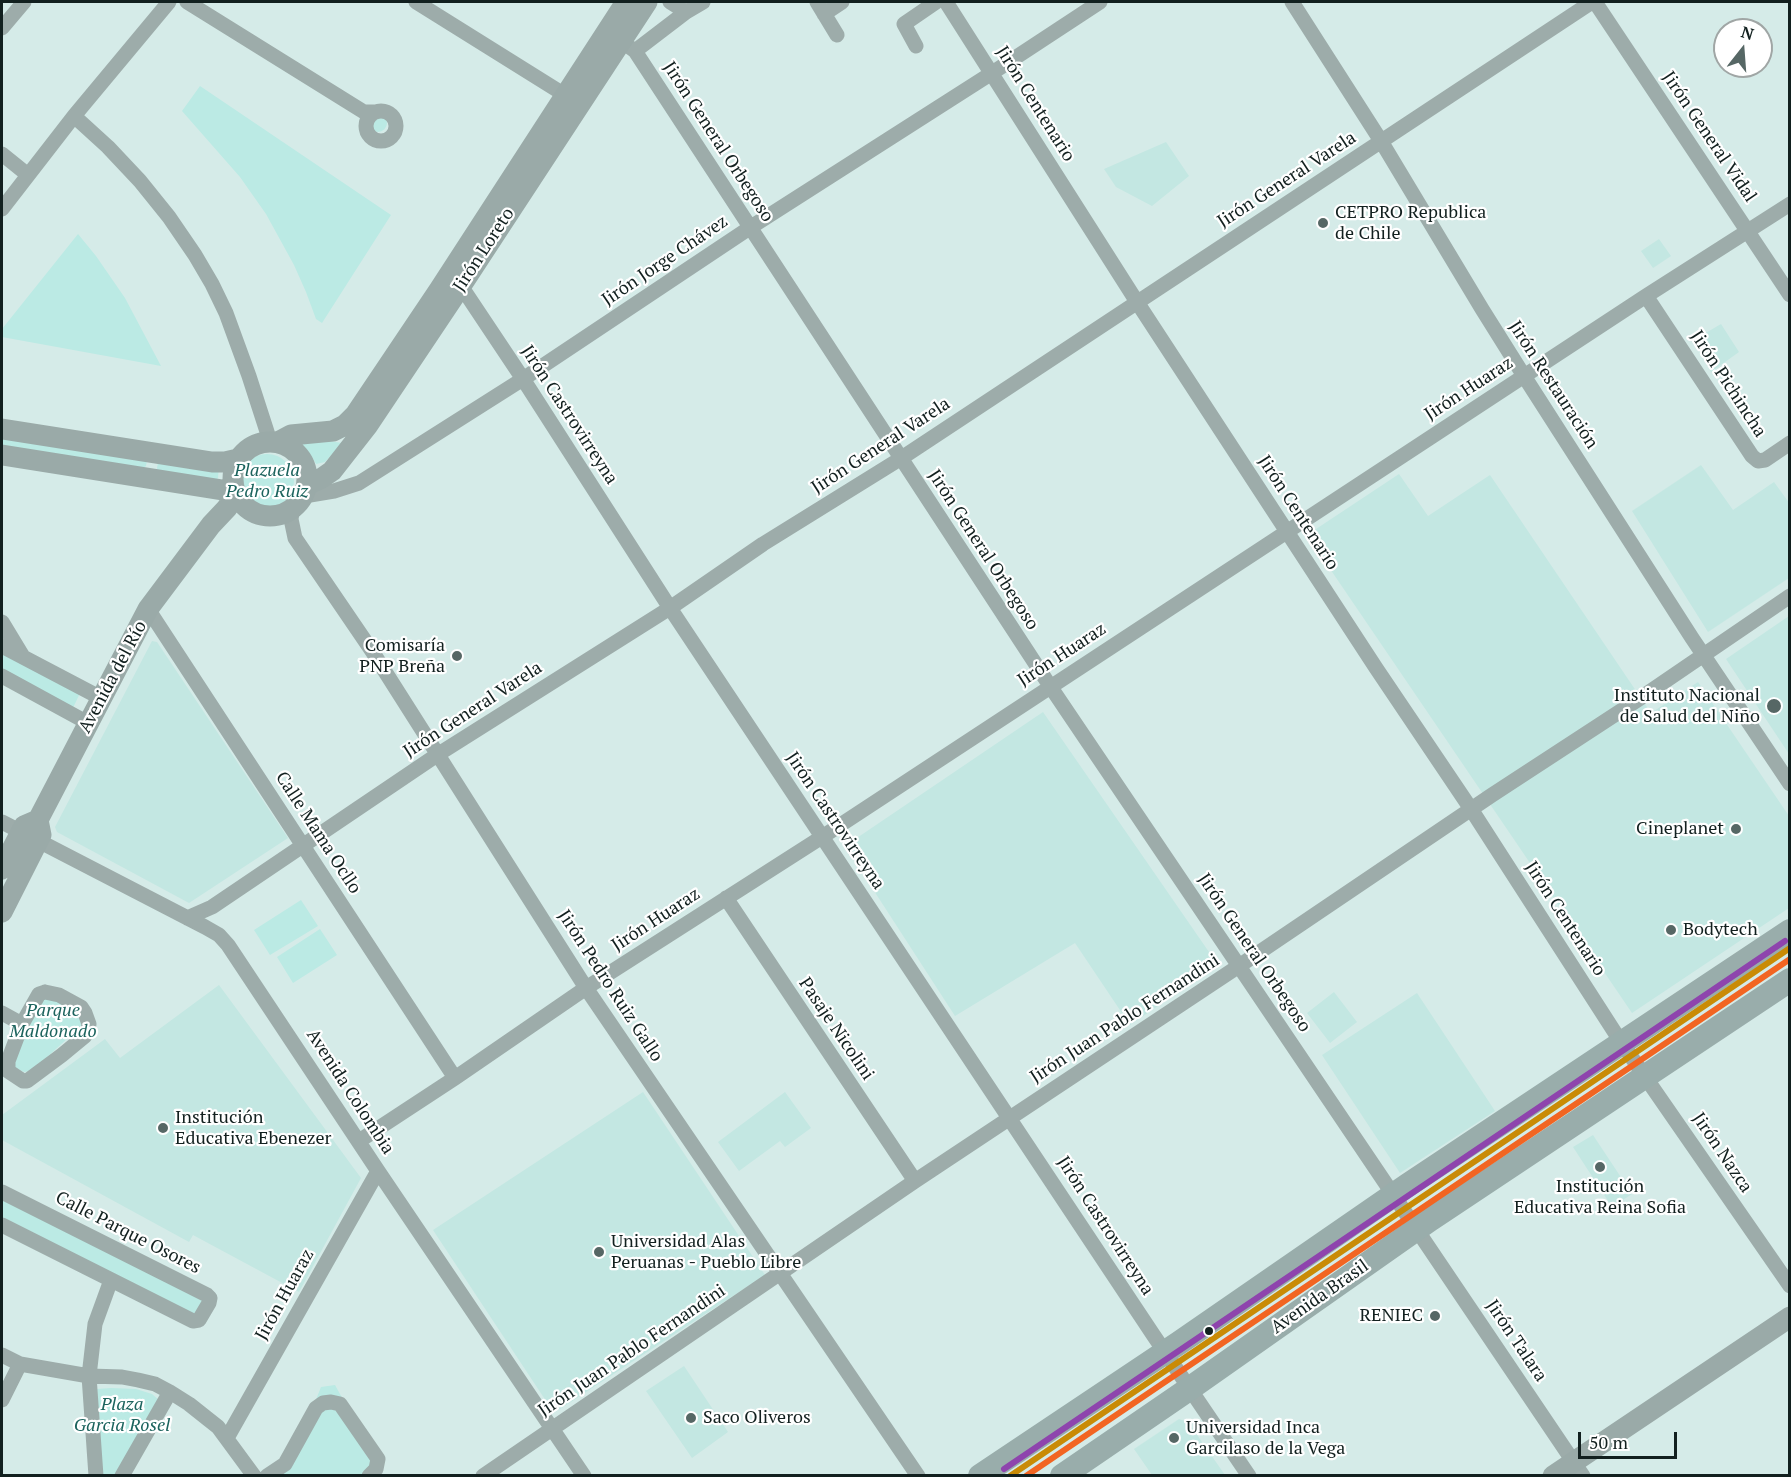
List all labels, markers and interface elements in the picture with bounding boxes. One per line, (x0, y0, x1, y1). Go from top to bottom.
north arrow (1713, 18, 1773, 78)
text: N (1739, 20, 1757, 45)
street label: Jirón Centenario (991, 42, 1079, 166)
street label: Jirón General Orbegoso (658, 58, 778, 226)
street label: Jirón General Vidal (1657, 68, 1761, 206)
street label: Jirón General Varela (1214, 127, 1360, 233)
place label: CETPRO Republica de Chile (1335, 202, 1486, 244)
street label: Jirón Loreto (449, 204, 519, 296)
street label: Jirón Jorge Chávez (598, 211, 732, 311)
marker: CETPRO Republica de Chile (1316, 216, 1330, 230)
street label: Jirón Restauración (1504, 317, 1602, 453)
street label: Jirón Pichincha (1686, 327, 1770, 441)
street label: Jirón Castrovirreyna (516, 342, 622, 488)
street label: Jirón Huaraz (1421, 352, 1517, 426)
street label: Jirón General Varela (808, 393, 954, 499)
street label: Jirón Centenario (1253, 452, 1343, 574)
park label: Plazuela Pedro Ruiz (226, 460, 308, 502)
street label: Jirón General Orbegoso (923, 466, 1043, 634)
street label: Avenida del Río (74, 617, 152, 737)
street label: Jirón Huaraz (1014, 618, 1110, 692)
place label: Comisaría PNP Breña (359, 635, 445, 678)
marker: Comisaría PNP Breña (450, 649, 464, 663)
street label: Jirón General Varela (400, 657, 546, 763)
place label: Instituto Nacional de Salud del Niño (1614, 685, 1760, 728)
marker: Instituto Nacional de Salud del Niño (1765, 697, 1783, 715)
street label: Jirón Castrovirreyna (781, 748, 889, 894)
street label: Calle Mama Ocllo (271, 768, 365, 898)
place label: Cineplanet (1636, 818, 1724, 840)
marker: Cineplanet (1729, 822, 1743, 836)
street label: Jirón Centenario (1520, 858, 1610, 980)
street label: Jirón General Orbegoso (1193, 870, 1315, 1036)
street label: Jirón Huaraz (608, 883, 704, 957)
street label: Jirón Pedro Ruiz Gallo (553, 906, 667, 1066)
place label: Bodytech (1683, 919, 1758, 941)
marker: Bodytech (1664, 923, 1678, 937)
street label: Jirón Juan Pablo Fernandini (1026, 950, 1224, 1088)
street label: Pasaje Nicolini (794, 974, 878, 1084)
park label: Parque Maldonado (9, 1000, 97, 1042)
street label: Avenida Colombia (302, 1025, 398, 1159)
place label: Institución Educativa Ebenezer (175, 1107, 331, 1150)
street label: Jirón Nazca (1687, 1109, 1757, 1197)
marker: Institución Educativa Ebenezer (156, 1121, 170, 1135)
street label: Jirón Castrovirreyna (1052, 1153, 1158, 1299)
marker: Institución Educativa Reina Sofia (1593, 1160, 1607, 1174)
place label: Institución Educativa Reina Sofia (1514, 1176, 1686, 1218)
street label: Calle Parque Osores (52, 1187, 204, 1279)
place label: Universidad Alas Peruanas - Pueblo Libre (611, 1231, 801, 1274)
marker: Universidad Alas Peruanas - Pueblo Libre (592, 1245, 606, 1259)
street label: Jirón Huaraz (251, 1246, 319, 1344)
street label: Avenida Brasil (1267, 1255, 1373, 1339)
street label: Jirón Juan Pablo Fernandini (534, 1280, 730, 1422)
street label: Jirón Talara (1481, 1296, 1551, 1386)
place label: RENIEC (1359, 1305, 1423, 1327)
marker: RENIEC (1428, 1309, 1442, 1323)
unlabelled marker (1203, 1325, 1215, 1337)
park label: Plaza Garcia Rosel (74, 1394, 170, 1436)
place label: Saco Oliveros (703, 1407, 811, 1429)
marker: Saco Oliveros (684, 1411, 698, 1425)
place label: Universidad Inca Garcilaso de la Vega (1186, 1417, 1345, 1460)
scale bar (1581, 1420, 1680, 1458)
text: 50 m (1589, 1430, 1628, 1454)
marker: Universidad Inca Garcilaso de la Vega (1167, 1431, 1181, 1445)

